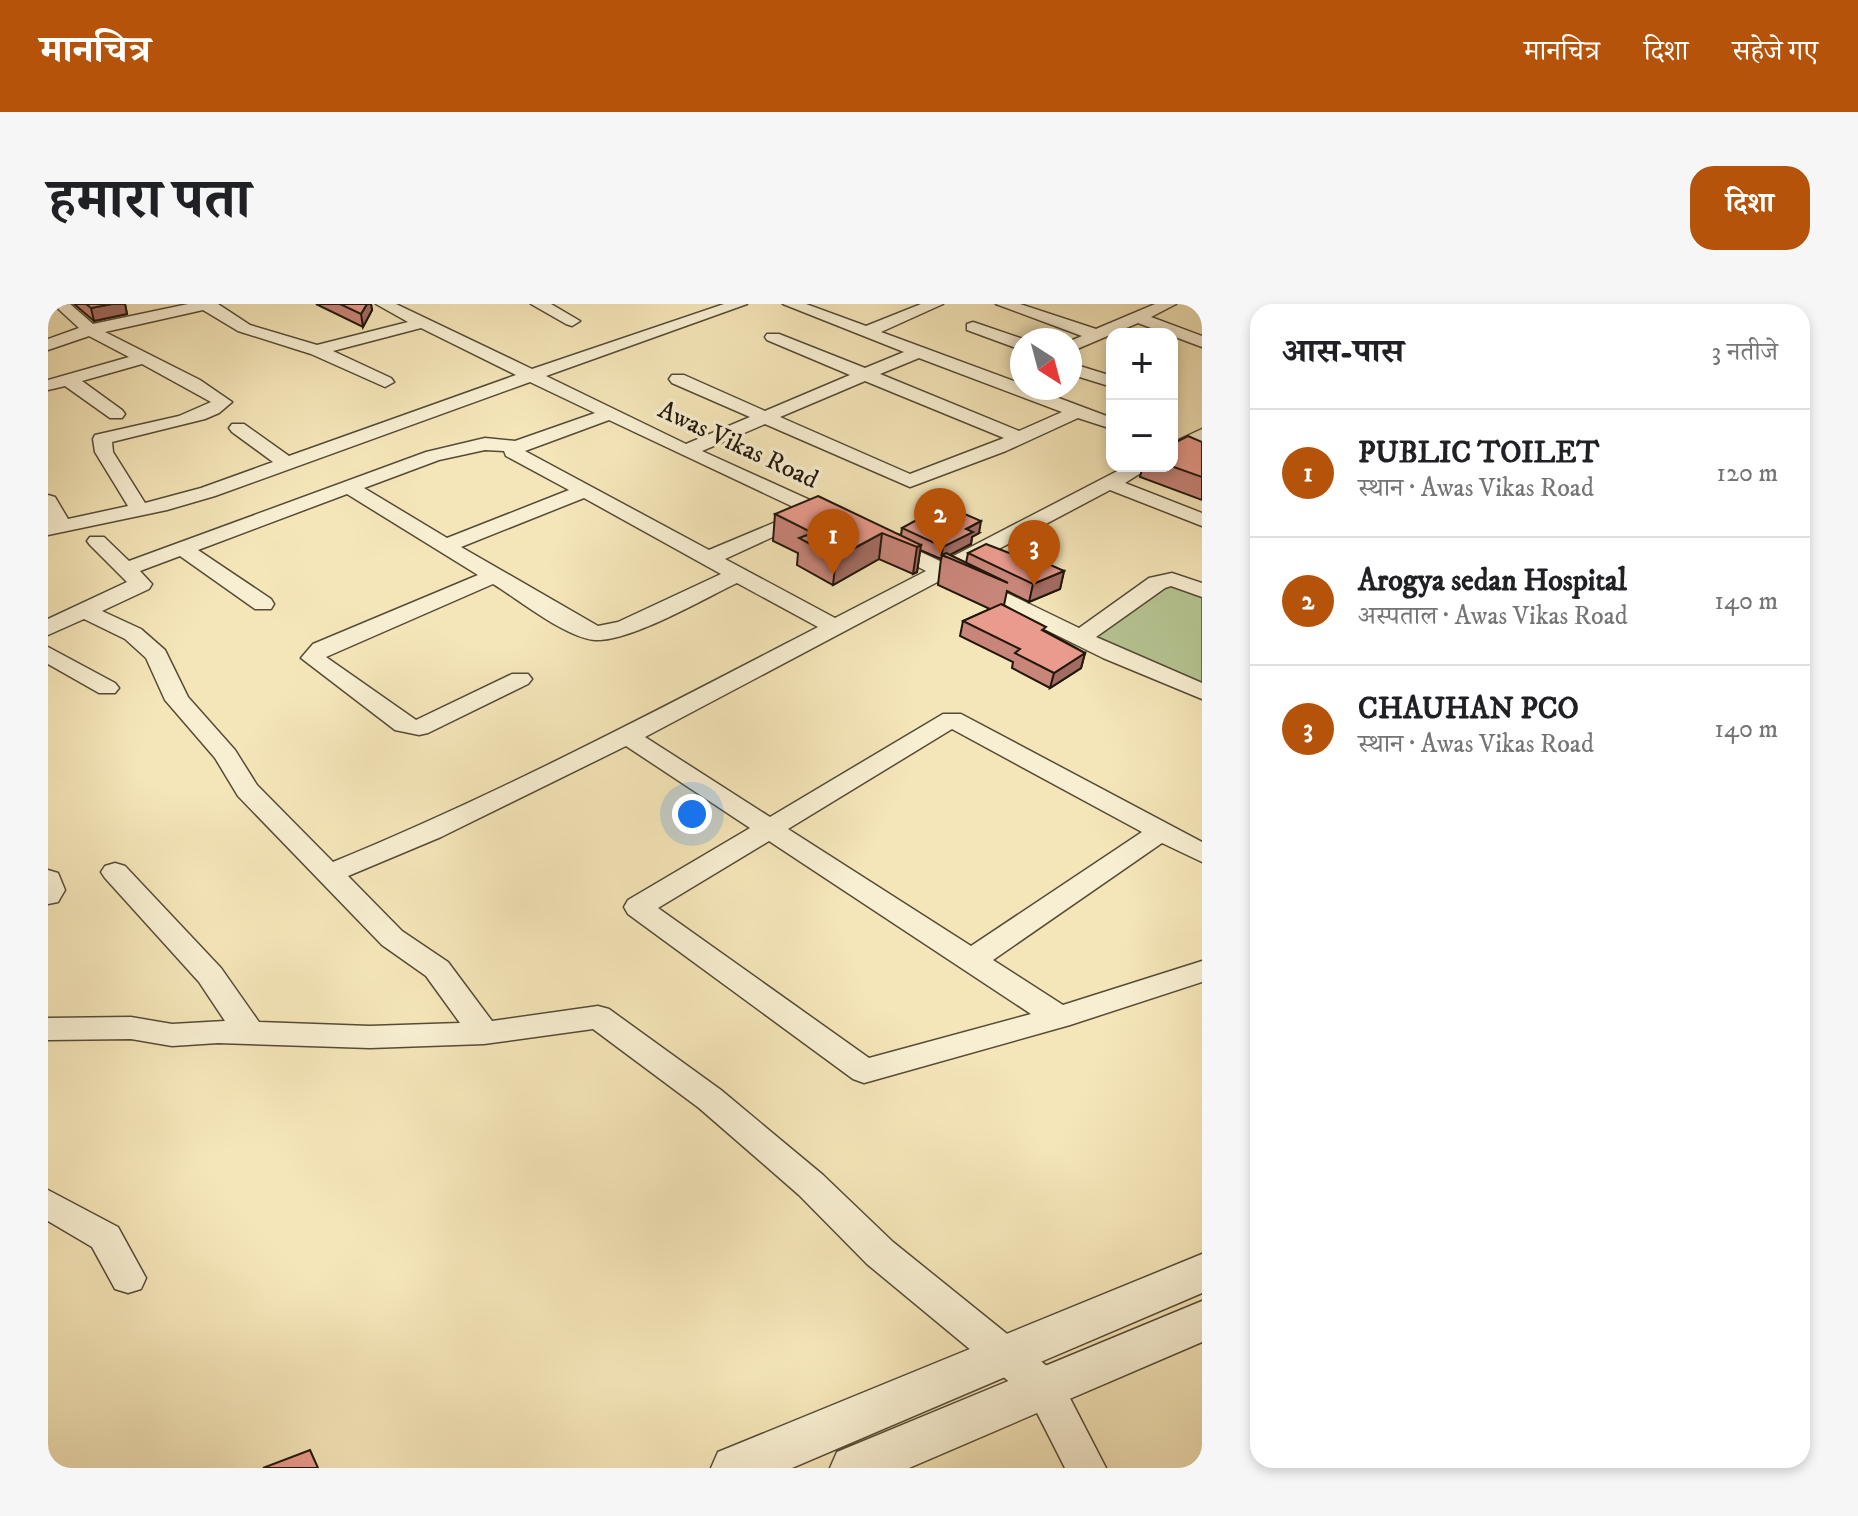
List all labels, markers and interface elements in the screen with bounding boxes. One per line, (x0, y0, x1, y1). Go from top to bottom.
text: मानचित्र (40, 27, 151, 75)
text: मानचित्र (1524, 34, 1600, 69)
text: दिशा (1644, 34, 1688, 69)
text: सहेजे गए (1732, 34, 1818, 69)
text: हमारा पता (48, 166, 251, 236)
button: दिशा (1690, 166, 1810, 250)
north arrow (1010, 328, 1082, 400)
map controls (1106, 328, 1178, 472)
button: + (1106, 328, 1178, 400)
text: आस-पास (1282, 331, 1404, 373)
text: 3 नतीजे (1712, 336, 1778, 369)
street label: Awas Vikas Road (653, 393, 823, 497)
button: − (1106, 400, 1178, 472)
text: PUBLIC TOILET (1358, 435, 1599, 472)
text: 1 (1303, 457, 1313, 490)
text: 120 m (1717, 457, 1778, 490)
text: स्थान · Awas Vikas Road (1358, 472, 1594, 505)
pin: 2 (914, 488, 966, 554)
pin: 1 (807, 509, 859, 575)
pin: 3 (1008, 520, 1060, 586)
text: Arogya sedan Hospital (1358, 563, 1627, 600)
text: 2 (1302, 585, 1314, 618)
text: 140 m (1714, 585, 1778, 618)
text: अस्पताल · Awas Vikas Road (1358, 600, 1628, 633)
text: CHAUHAN PCO (1358, 691, 1579, 728)
text: 3 (1303, 713, 1313, 746)
text: 140 m (1714, 713, 1778, 746)
text: स्थान · Awas Vikas Road (1358, 728, 1594, 761)
your location (672, 794, 712, 834)

